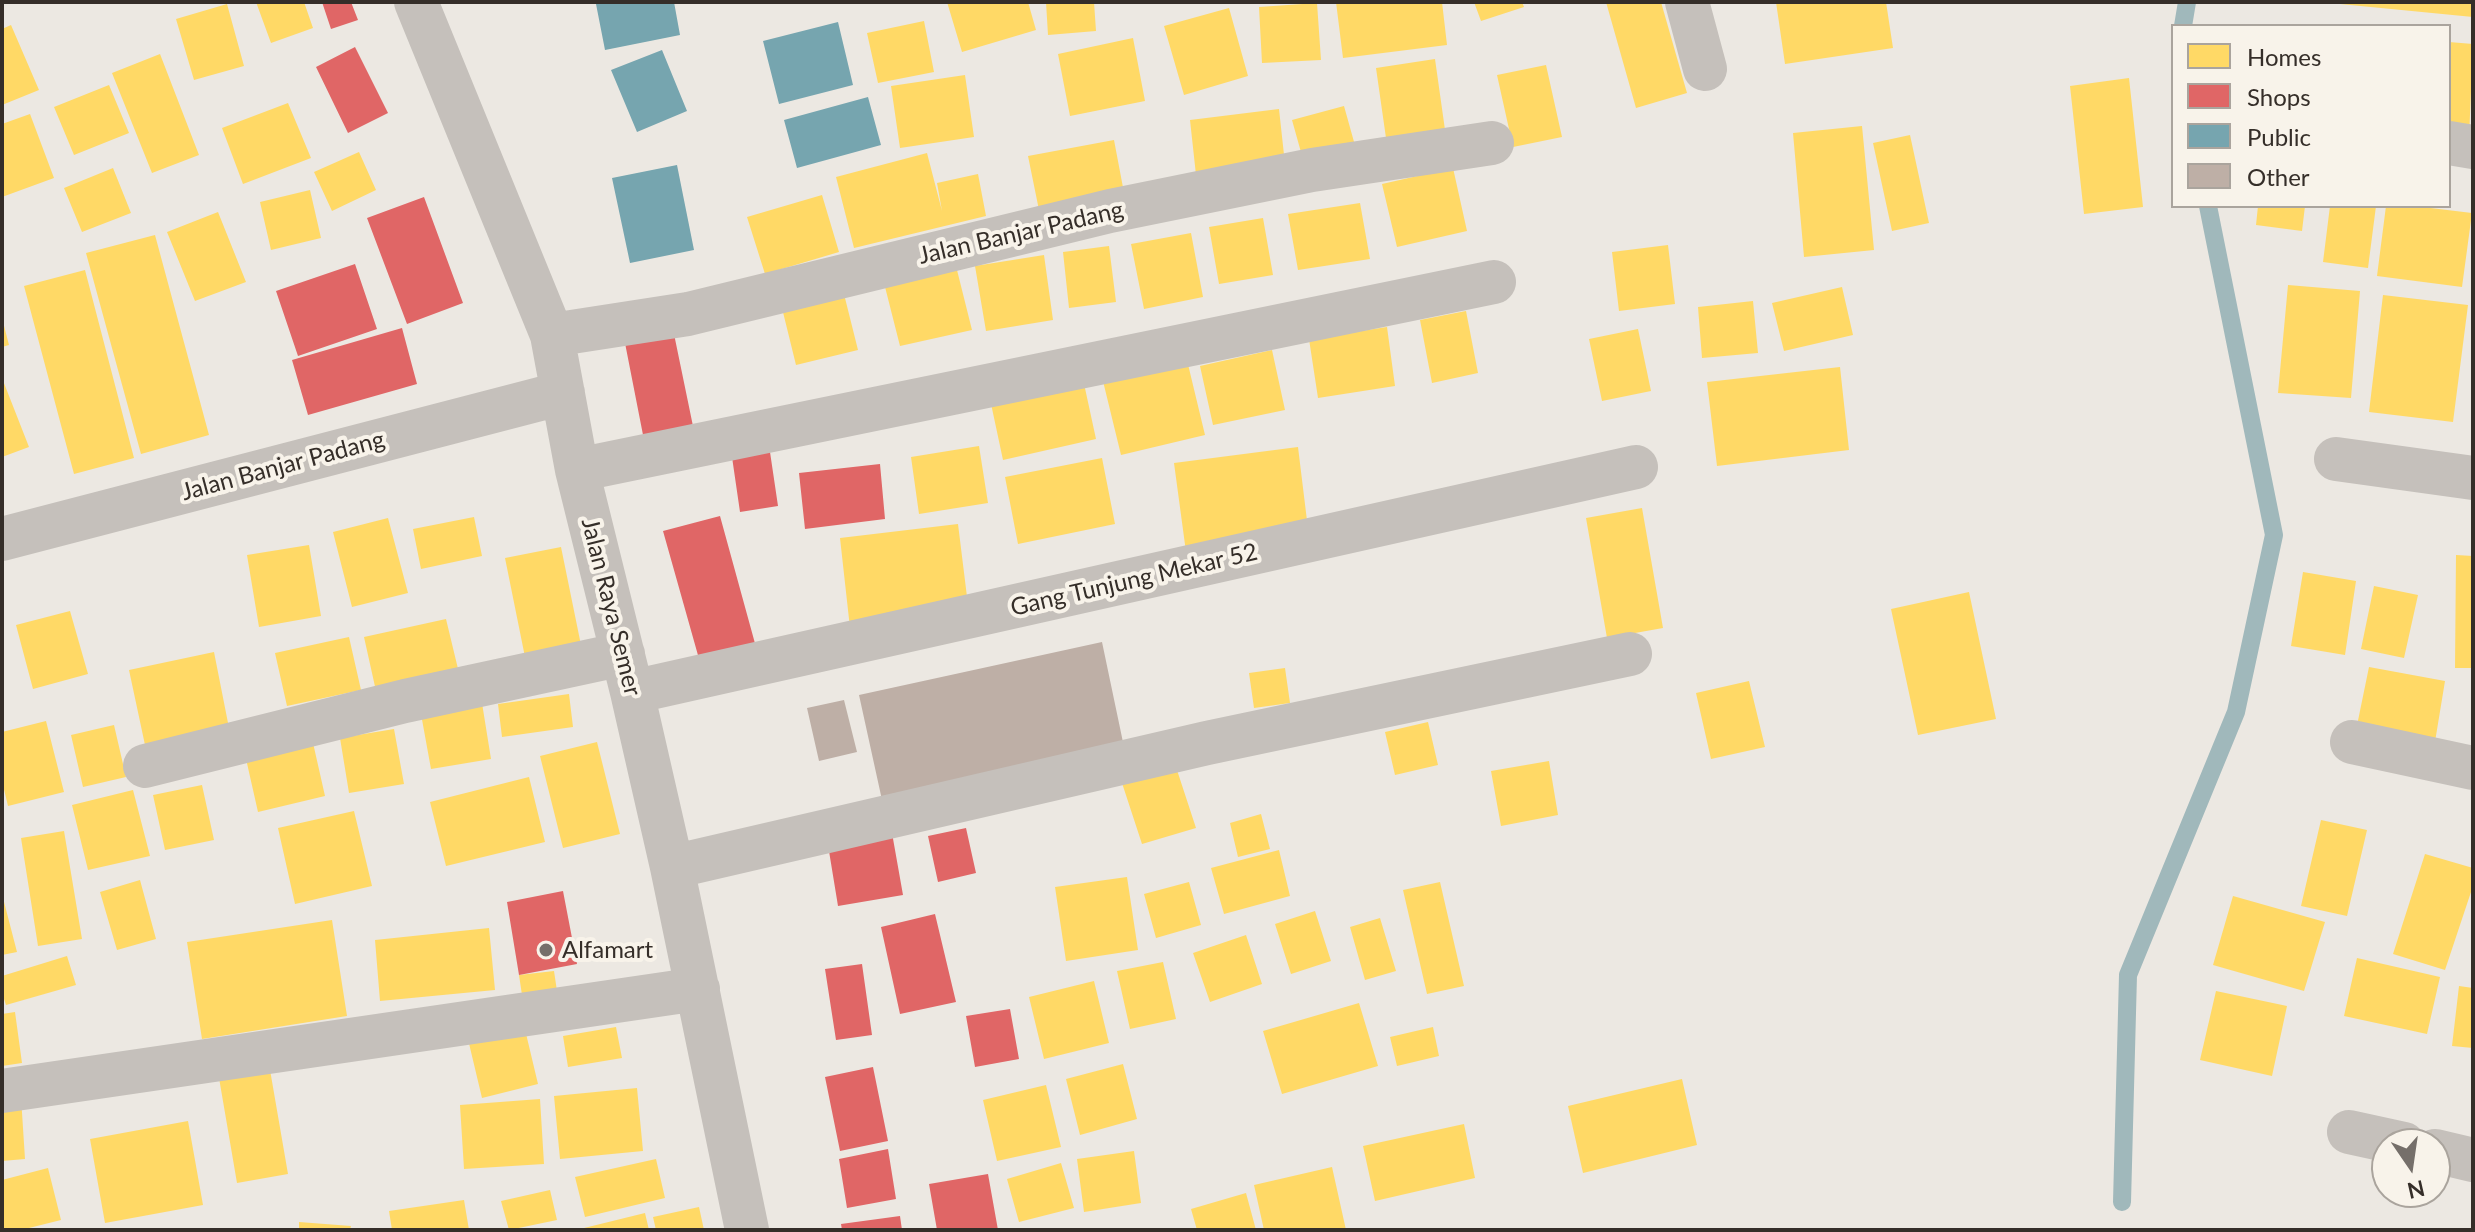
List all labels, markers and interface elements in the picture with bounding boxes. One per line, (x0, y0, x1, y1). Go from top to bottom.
legend (2171, 24, 2451, 208)
text: Homes (2247, 42, 2321, 71)
text: Shops (2247, 82, 2311, 111)
text: Public (2247, 122, 2311, 151)
text: Other (2247, 162, 2310, 191)
street label: Jalan Banjar Padang (916, 195, 1126, 271)
street label: Jalan Banjar Padang (178, 425, 388, 507)
street label: Jalan Raya Semer (575, 515, 647, 699)
street label: Gang Tunjung Mekar 52 (1008, 538, 1260, 622)
place label: Alfamart (562, 936, 653, 964)
marker: Alfamart (537, 941, 555, 959)
north arrow (2371, 1128, 2451, 1208)
text: N (2405, 1175, 2427, 1205)

